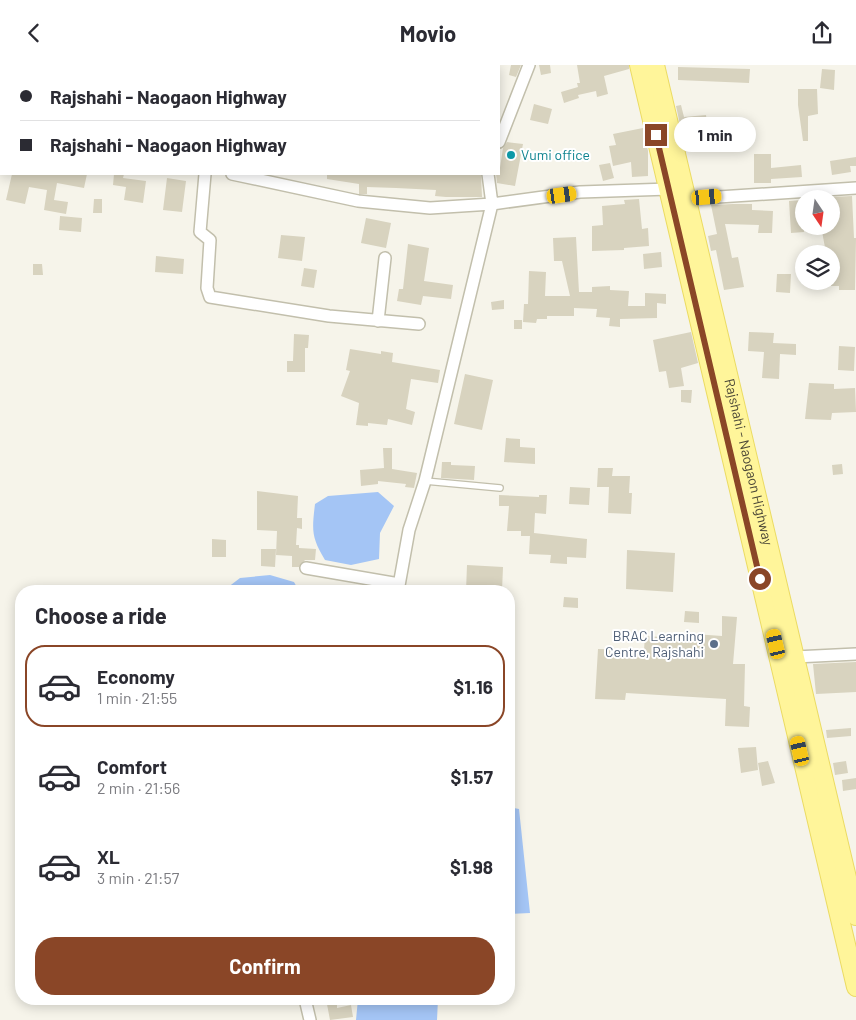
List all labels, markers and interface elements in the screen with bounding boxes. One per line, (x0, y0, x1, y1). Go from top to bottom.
icon: back (20, 19, 48, 47)
icon: share (808, 19, 836, 47)
text: Movio (400, 20, 456, 46)
text: Rajshahi - Naogaon Highway (50, 85, 287, 108)
callout: 1 min (674, 117, 756, 153)
route end (645, 124, 667, 146)
text: 1 min (697, 125, 733, 144)
text: Rajshahi - Naogaon Highway (50, 133, 287, 156)
place label: Vumi office (521, 146, 590, 163)
marker: Vumi office (505, 149, 517, 161)
car (546, 185, 577, 205)
car (691, 188, 722, 206)
north arrow (795, 190, 840, 235)
map controls (795, 190, 840, 290)
button: layers (795, 245, 840, 290)
street label: Rajshahi - Naogaon Highway (721, 377, 777, 548)
route start (749, 568, 771, 590)
text: Choose a ride (35, 602, 167, 628)
place label: BRAC Learning Centre, Rajshahi (605, 627, 704, 660)
car (765, 628, 786, 660)
marker: BRAC Learning Centre, Rajshahi (708, 638, 720, 650)
icon: car (37, 664, 82, 709)
text: Economy (97, 665, 175, 688)
text: $1.16 (453, 675, 493, 698)
text: 1 min · 21:55 (97, 688, 177, 707)
car (789, 735, 810, 767)
icon: car (37, 754, 82, 799)
text: Comfort (97, 755, 167, 778)
text: $1.57 (451, 765, 493, 788)
text: 2 min · 21:56 (97, 778, 180, 797)
icon: car (37, 844, 82, 889)
text: XL (97, 845, 120, 868)
text: $1.98 (450, 855, 493, 878)
text: 3 min · 21:57 (97, 868, 179, 887)
button: Confirm (35, 937, 495, 995)

